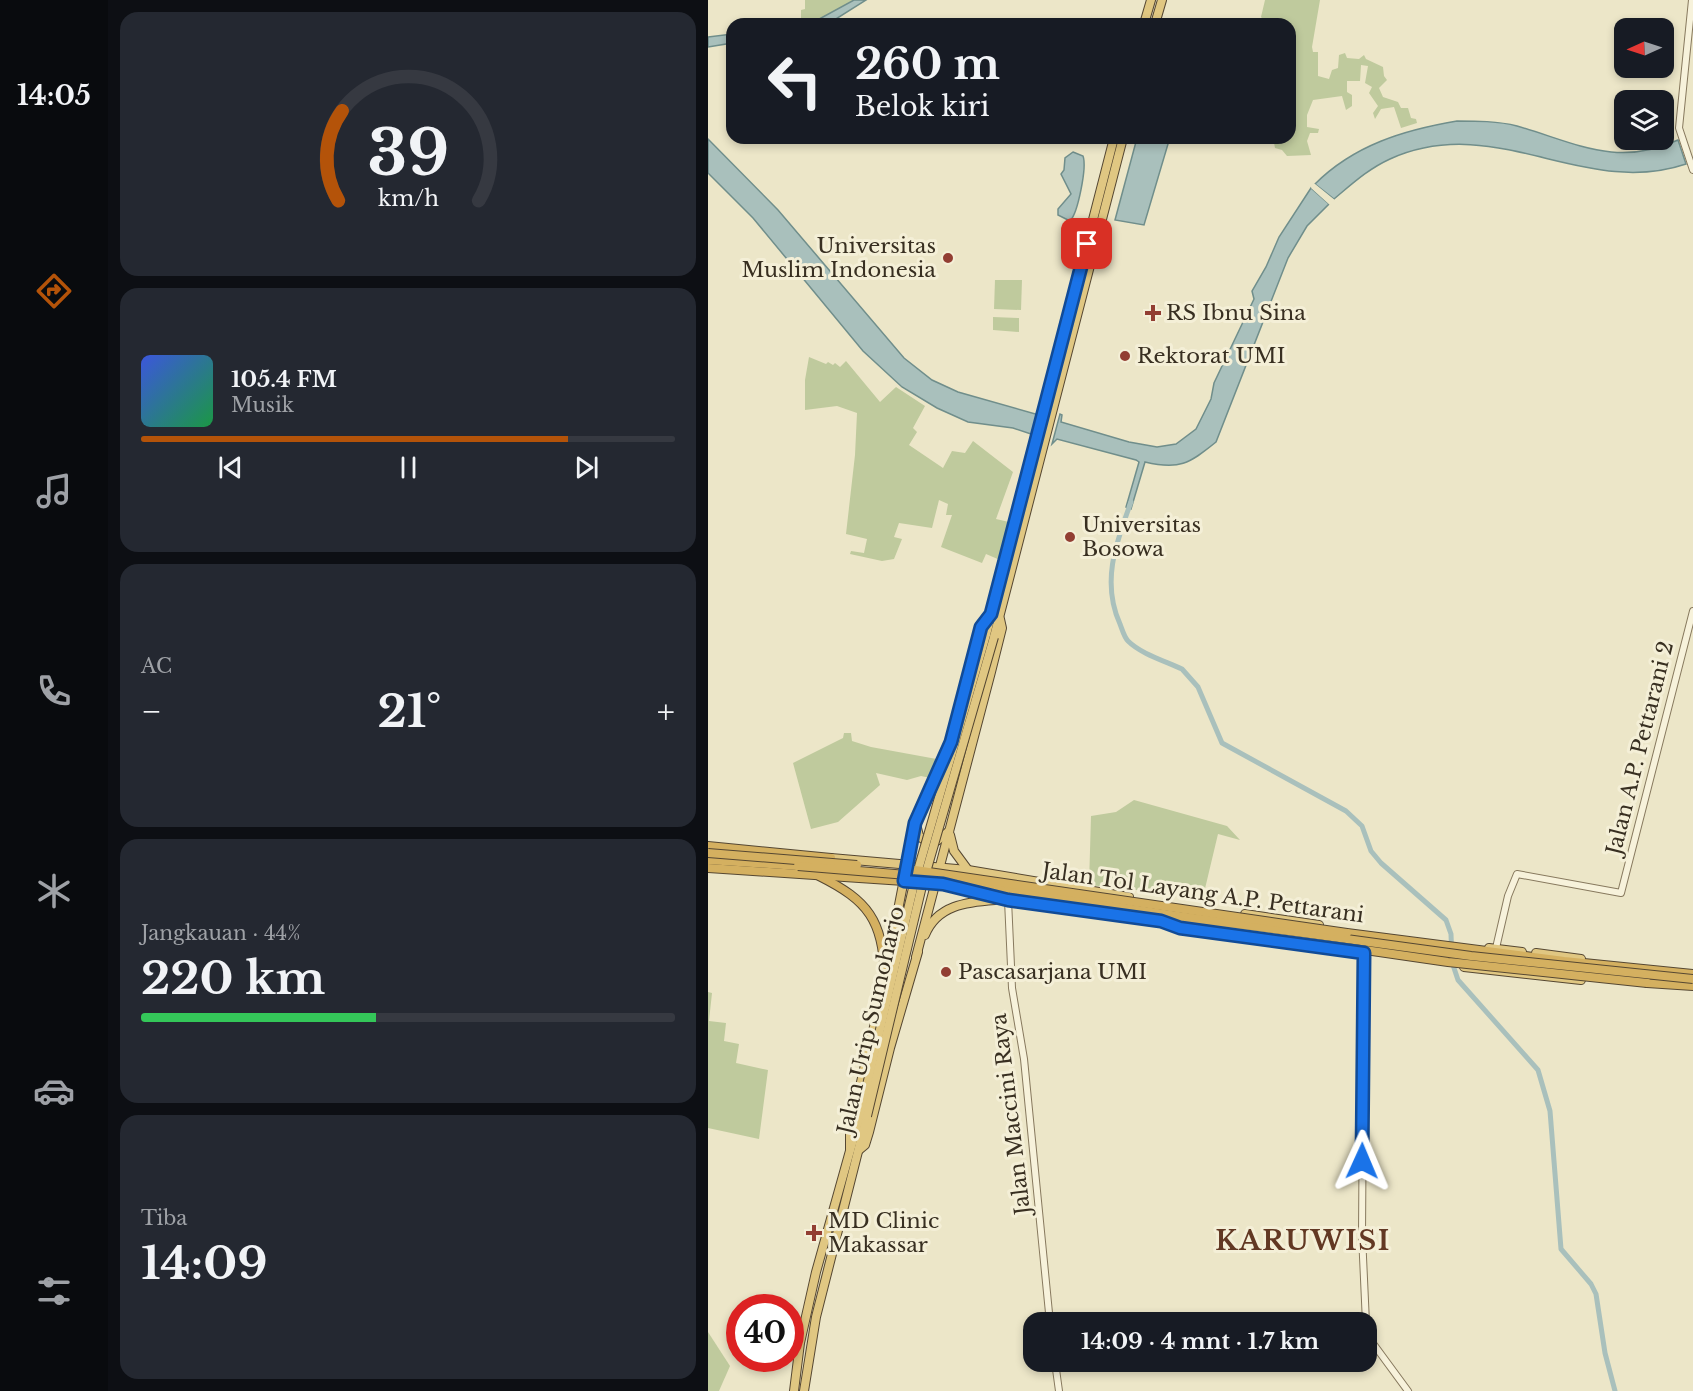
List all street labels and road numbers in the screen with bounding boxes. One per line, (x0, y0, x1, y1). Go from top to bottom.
street label: Jalan A.P. Pettarani 2 (1600, 639, 1679, 860)
street label: Jalan Tol Layang A.P. Pettarani (1037, 857, 1366, 928)
street label: Jalan Urip Sumoharjo (831, 903, 910, 1139)
street label: Jalan Maccini Raya (986, 1012, 1037, 1219)

